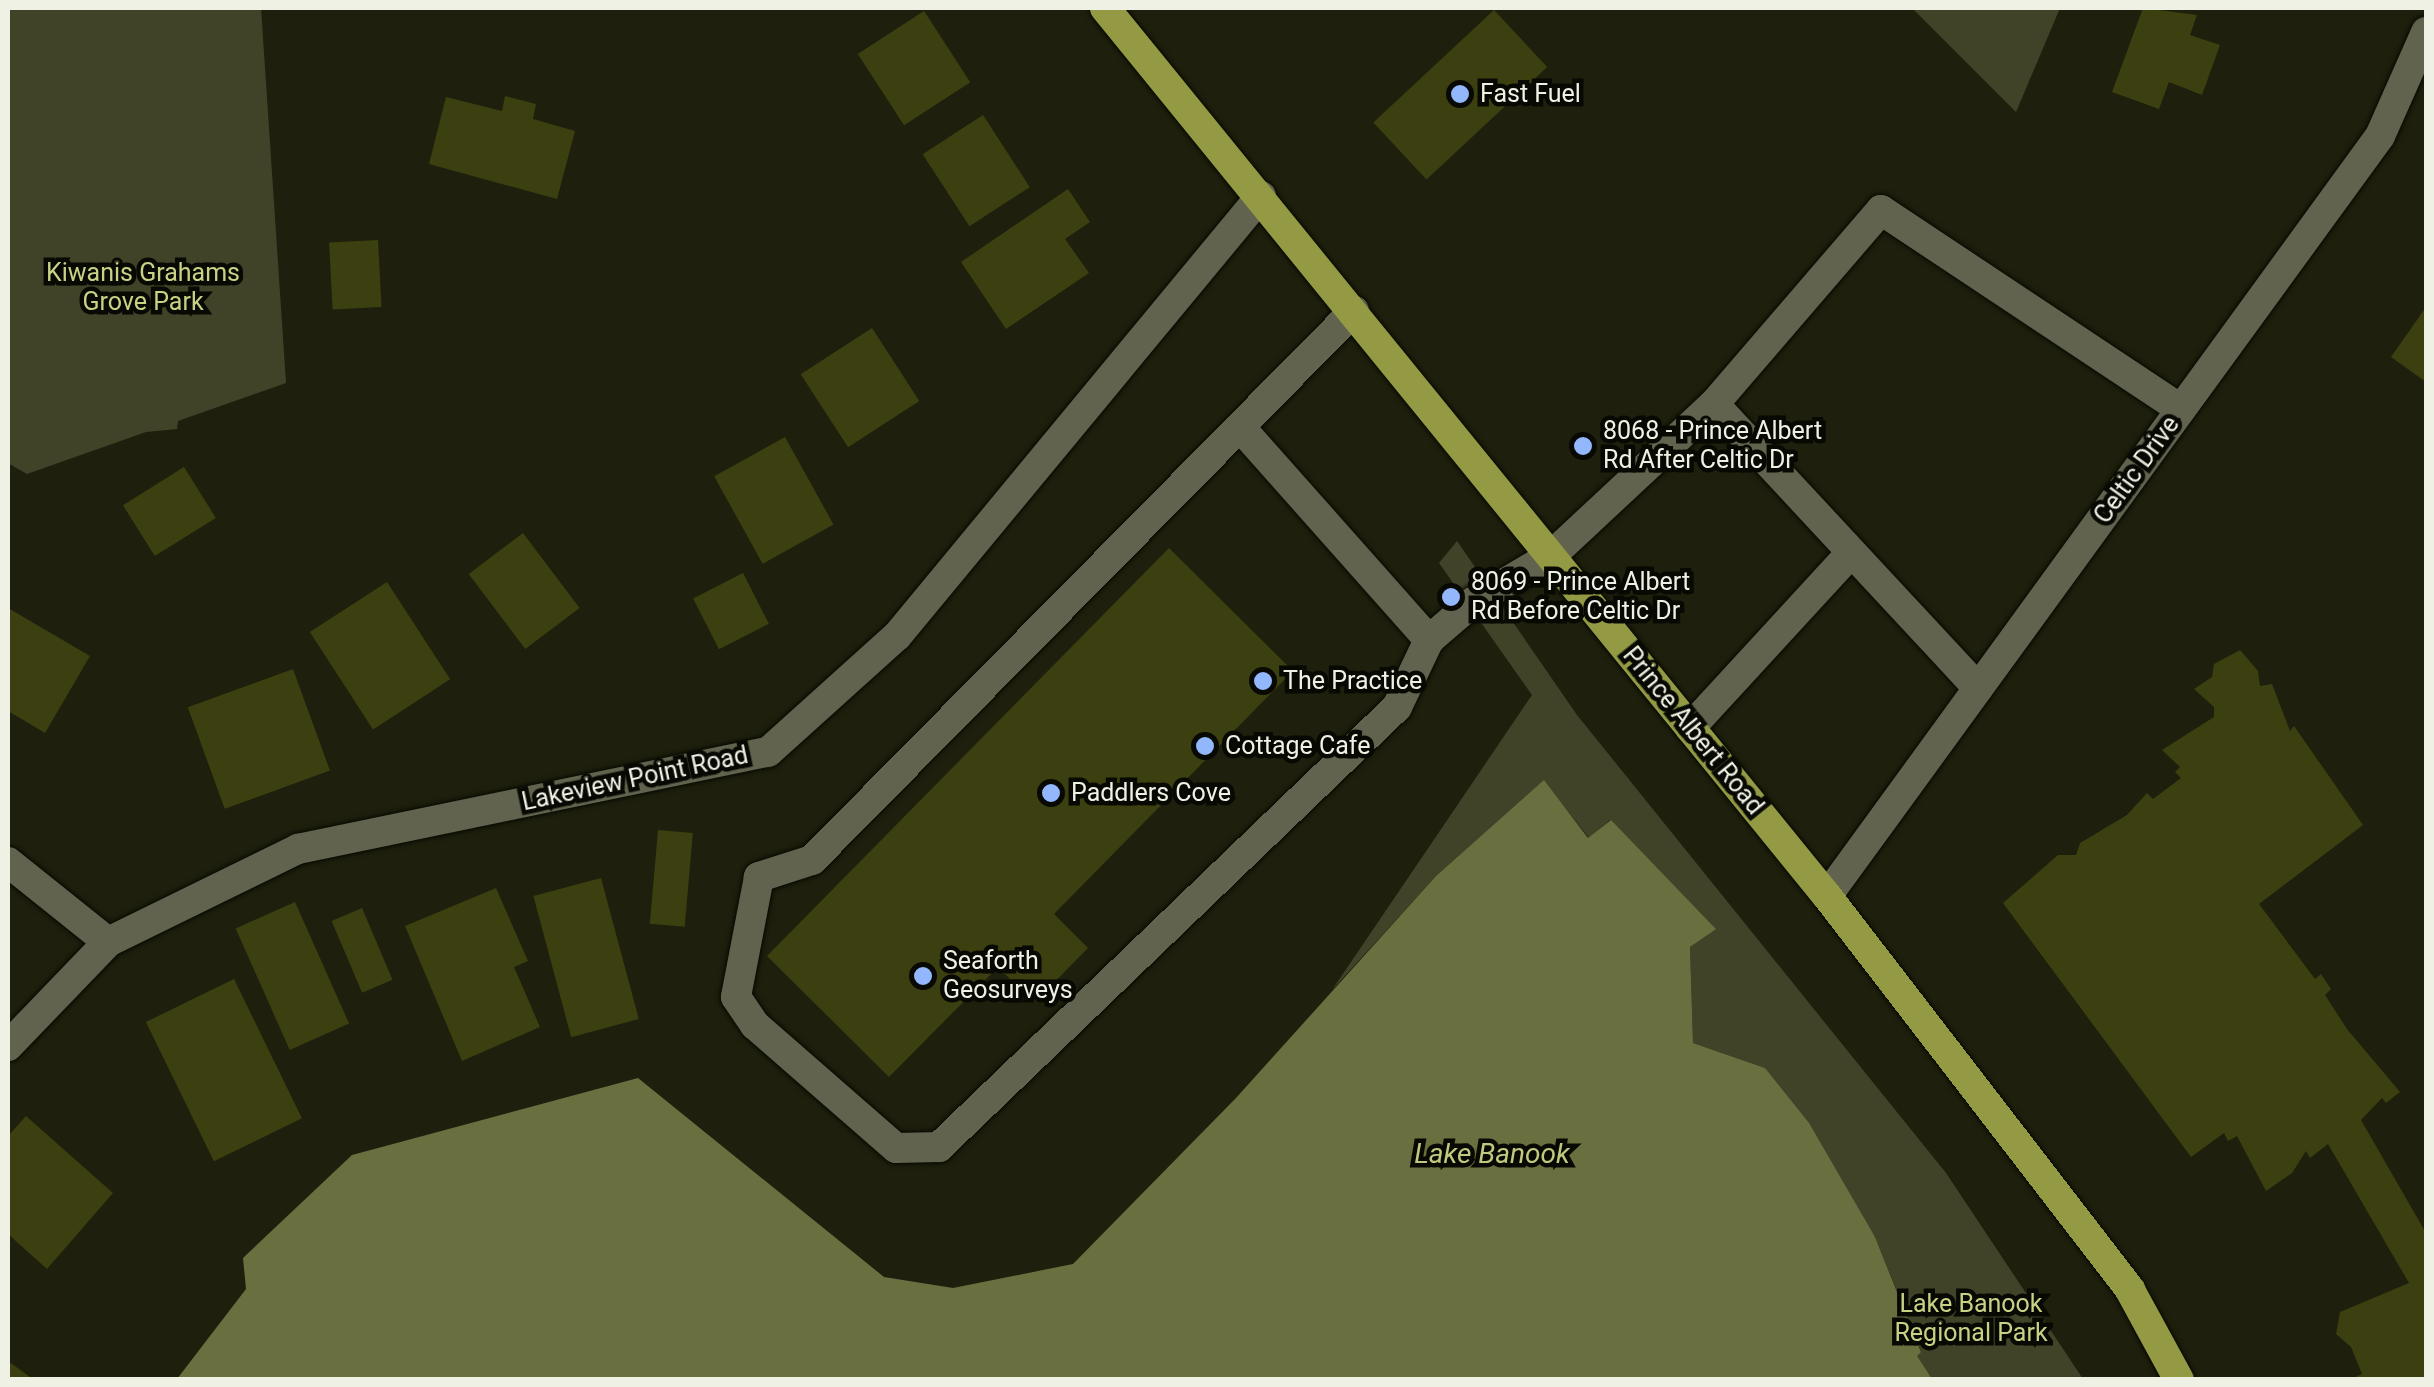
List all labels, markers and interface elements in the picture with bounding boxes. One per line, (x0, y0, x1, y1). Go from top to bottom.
place label: Fast Fuel (1480, 79, 1581, 109)
marker: Fast Fuel (1449, 83, 1471, 105)
park label: Kiwanis Grahams Grove Park (46, 259, 240, 318)
street label: Celtic Drive (2088, 410, 2186, 530)
place label: 8068 - Prince Albert Rd After Celtic Dr (1603, 417, 1822, 476)
marker: 8068 - Prince Albert Rd After Celtic Dr (1572, 435, 1594, 457)
place label: 8069 - Prince Albert Rd Before Celtic Dr (1471, 568, 1690, 627)
marker: 8069 - Prince Albert Rd Before Celtic Dr (1440, 586, 1462, 608)
street label: Prince Albert Road (1616, 641, 1770, 821)
place label: The Practice (1283, 666, 1422, 696)
marker: The Practice (1252, 670, 1274, 692)
place label: Cottage Cafe (1225, 731, 1371, 761)
marker: Cottage Cafe (1194, 735, 1216, 757)
street label: Lakeview Point Road (519, 740, 751, 818)
place label: Paddlers Cove (1071, 778, 1231, 808)
marker: Paddlers Cove (1040, 782, 1062, 804)
place label: Seaforth Geosurveys (943, 947, 1073, 1006)
marker: Seaforth Geosurveys (912, 965, 934, 987)
water label: Lake Banook (1414, 1137, 1570, 1171)
park label: Lake Banook Regional Park (1894, 1290, 2048, 1349)

